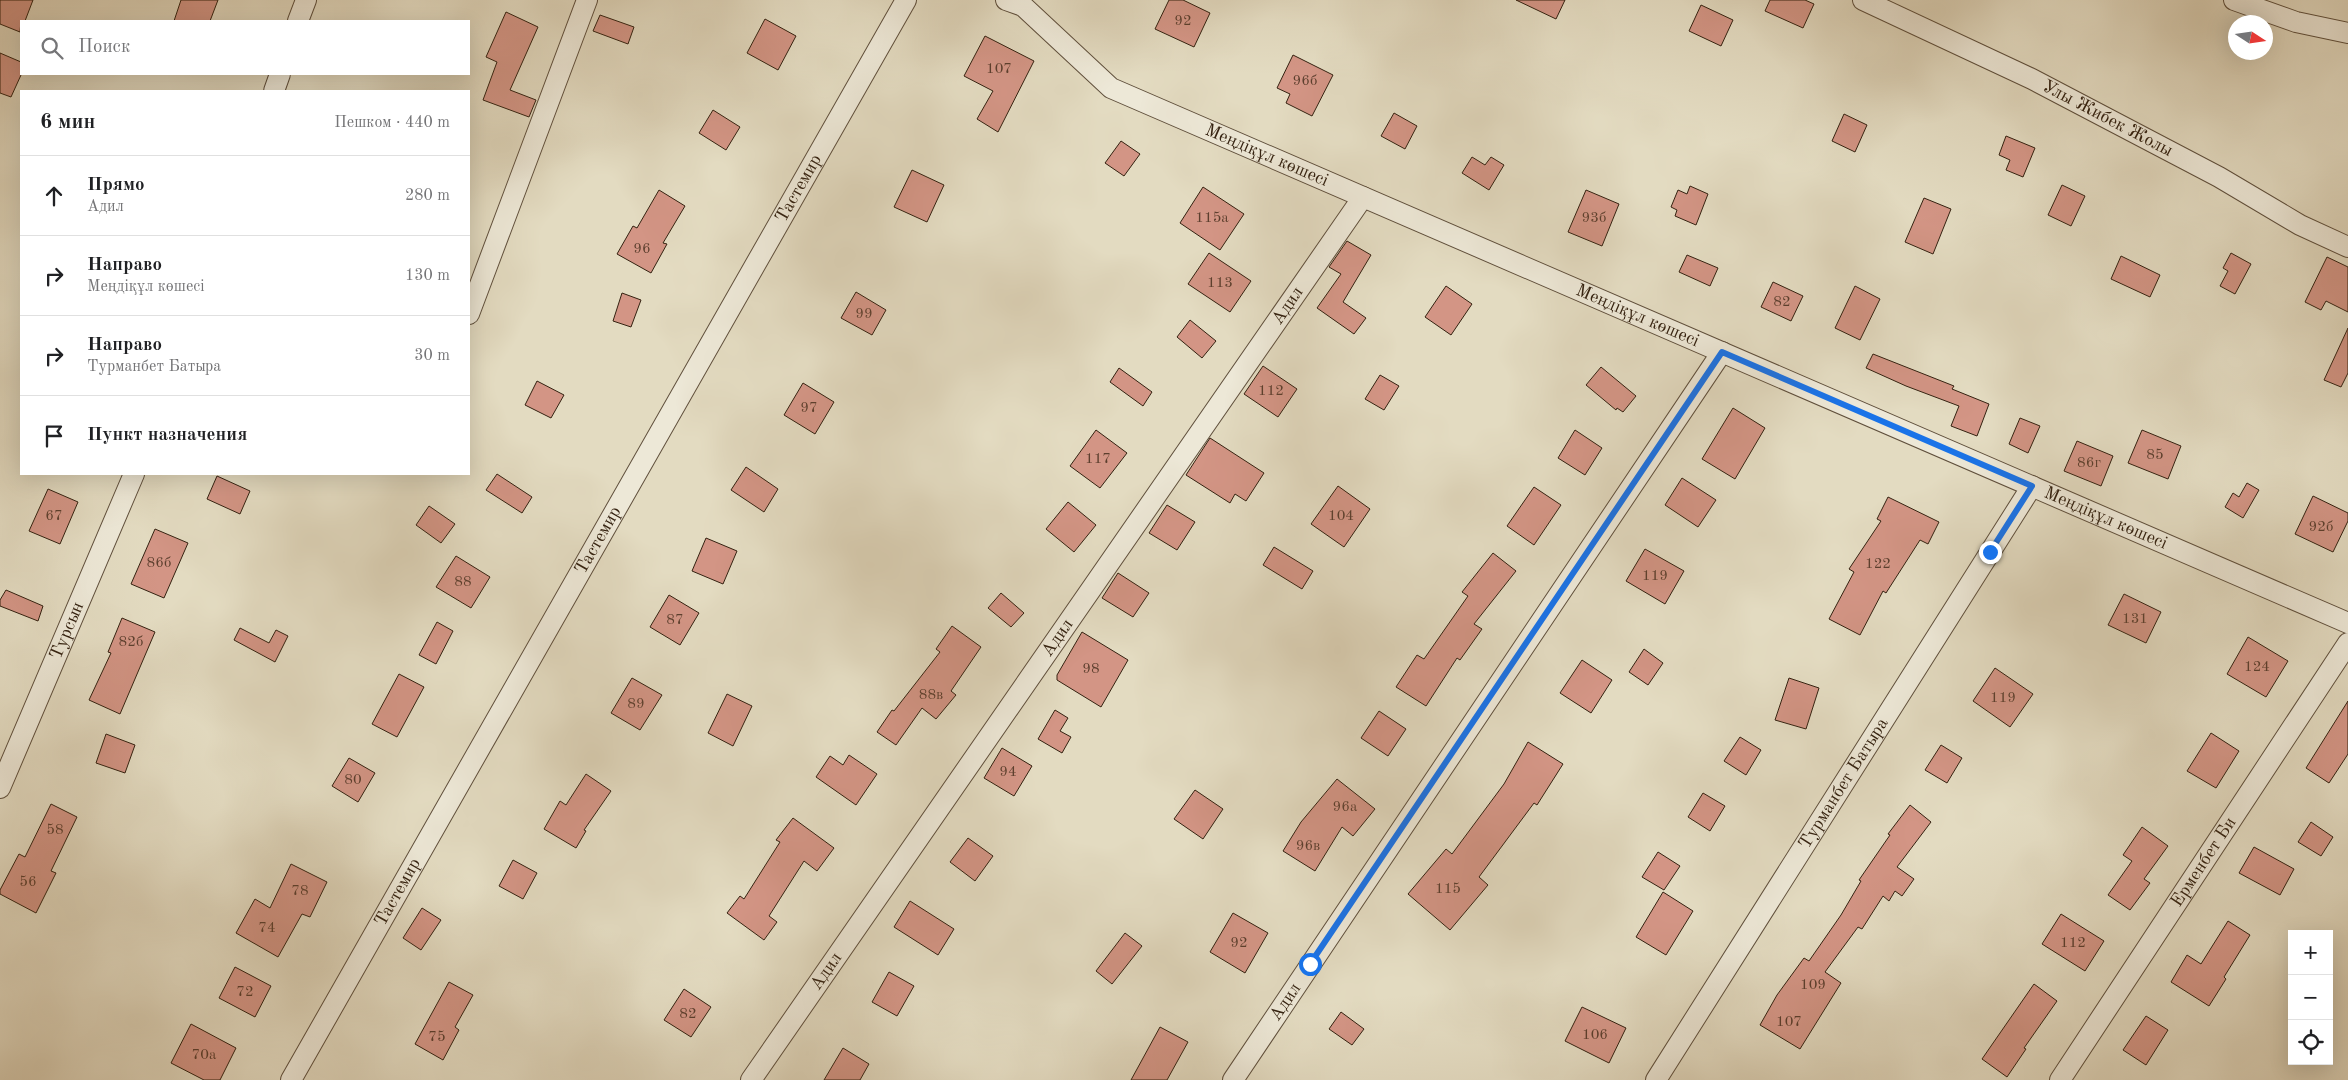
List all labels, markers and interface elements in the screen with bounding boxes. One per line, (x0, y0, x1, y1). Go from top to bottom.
house number: 92 (1174, 14, 1192, 29)
north arrow (2228, 15, 2273, 60)
search box (20, 20, 470, 75)
icon: search (38, 34, 66, 62)
text: Поиск (78, 38, 130, 57)
house number: 107 (986, 62, 1012, 77)
house number: 96б (1293, 74, 1317, 89)
street label: Улы Жибек Жолы (2039, 77, 2176, 160)
text: 6 мин (40, 112, 95, 133)
text: Пешком · 440 m (334, 115, 450, 131)
street label: Меңдіқұл көшесі (1202, 121, 1331, 190)
street label: Тастемир (772, 151, 825, 225)
text: Прямо (87, 176, 145, 195)
icon: ahead (40, 182, 68, 210)
text: 280 m (405, 188, 450, 204)
text: Адил (87, 199, 124, 215)
house number: 115а (1195, 211, 1229, 226)
house number: 93б (1582, 211, 1606, 226)
house number: 96 (633, 242, 651, 257)
text: Направо (87, 256, 162, 275)
icon: right (40, 262, 68, 290)
text: 130 m (405, 268, 450, 284)
house number: 113 (1207, 276, 1233, 291)
text: Меңдіқұл көшесі (87, 279, 205, 295)
street label: Меңдіқұл көшесі (1573, 281, 1702, 350)
street label: Адил (1268, 284, 1307, 328)
house number: 82 (1773, 295, 1791, 310)
house number: 99 (855, 307, 873, 322)
text: Направо (87, 336, 162, 355)
icon: right (40, 342, 68, 370)
text: 30 m (414, 348, 450, 364)
text: Турманбет Батыра (87, 359, 221, 375)
house number: 112 (1258, 384, 1284, 399)
house number: 97 (800, 401, 818, 416)
icon: arrive (40, 422, 68, 450)
text: Пункт назначения (87, 426, 247, 445)
house number: 85 (2146, 448, 2164, 463)
house number: 117 (1085, 452, 1111, 467)
house number: 86г (2077, 456, 2101, 471)
street label: Меңдіқұл көшесі (2041, 484, 2170, 553)
street label: Тастемир (572, 503, 625, 577)
house number: 67 (45, 509, 63, 524)
house number: 104 (1328, 509, 1354, 524)
house number: 92б (2309, 520, 2333, 535)
route end (1979, 541, 2002, 564)
house number: 86б (147, 556, 171, 571)
house number: 122 (1865, 557, 1891, 572)
house number: 119 (1642, 569, 1668, 584)
house number: 88 (454, 575, 472, 590)
street label: Турсын (47, 599, 87, 662)
house number: 131 (2122, 612, 2148, 627)
house number: 87 (666, 613, 684, 628)
street label: Адил (1038, 616, 1077, 660)
house number: 82б (119, 635, 143, 650)
house number: 124 (2244, 660, 2270, 675)
house number: 98 (1082, 662, 1100, 677)
house number: 88в (919, 688, 943, 703)
house number: 119 (1990, 691, 2016, 706)
house number: 89 (627, 697, 645, 712)
street label: Турманбет Батыра (1796, 715, 1892, 852)
house number: 94 (999, 765, 1017, 780)
house number: 80 (344, 773, 362, 788)
house number: 96а (1333, 800, 1358, 815)
street label: Ерменбет Би (2168, 814, 2240, 910)
house number: 58 (46, 823, 64, 838)
house number: 96в (1296, 839, 1320, 854)
street label: Тастемир (372, 855, 424, 929)
house number: 56 (19, 875, 37, 890)
house number: 115 (1435, 882, 1461, 897)
house number: 78 (291, 884, 309, 899)
house number: 74 (258, 921, 276, 936)
map controls (2288, 930, 2333, 1065)
button: + (2288, 930, 2333, 975)
house number: 92 (1230, 936, 1248, 951)
house number: 112 (2060, 936, 2086, 951)
street label: Адил (807, 949, 845, 994)
route start (1299, 953, 1322, 976)
button: − (2288, 975, 2333, 1020)
house number: 109 (1800, 978, 1826, 993)
street label: Адил (1266, 980, 1304, 1024)
house number: 72 (236, 985, 254, 1000)
house number: 82 (679, 1007, 697, 1022)
house number: 107 (1776, 1015, 1802, 1030)
button: locate (2288, 1020, 2333, 1065)
house number: 106 (1582, 1028, 1608, 1043)
house number: 75 (428, 1030, 446, 1045)
house number: 70а (192, 1048, 217, 1063)

